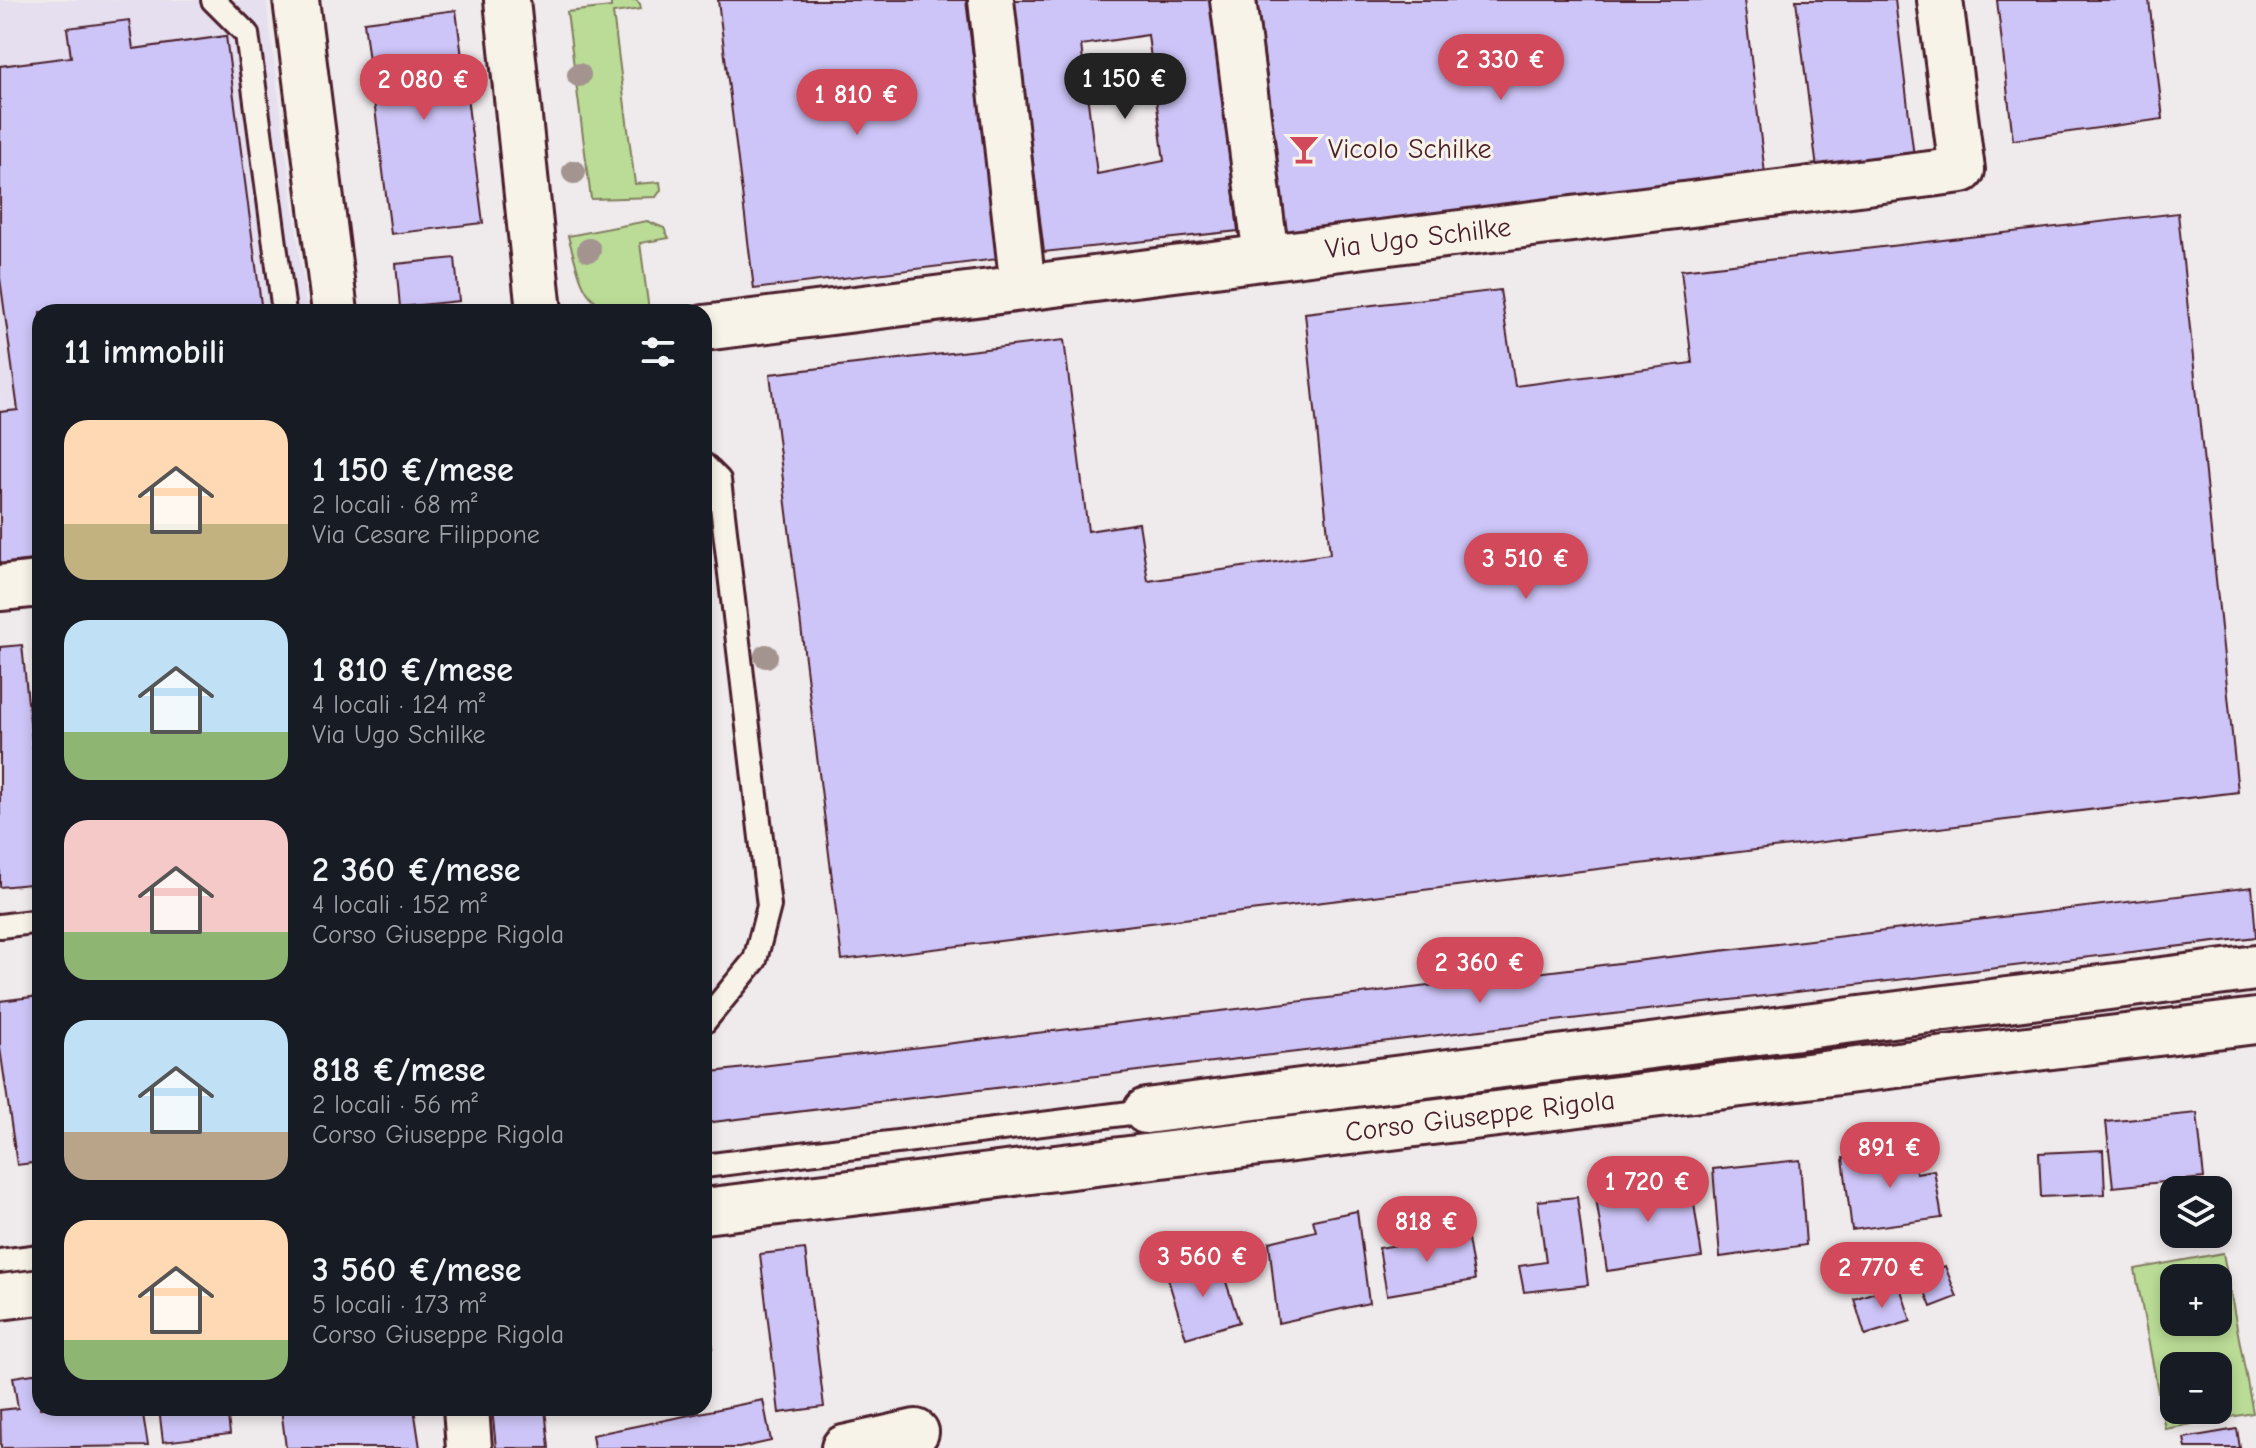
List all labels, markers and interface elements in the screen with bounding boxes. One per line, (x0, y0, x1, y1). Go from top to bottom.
pin: 2 330 € (1427, 34, 1575, 102)
text: 2 330 € (1456, 45, 1546, 75)
pin: 1 150 € (1051, 53, 1199, 121)
pin: 2 080 € (350, 54, 498, 122)
text: 1 150 € (1082, 64, 1168, 94)
text: 2 080 € (378, 65, 470, 95)
pin: 1 810 € (783, 69, 931, 137)
text: 1 810 € (814, 80, 900, 110)
bar icon: Vicolo Schilke (1287, 132, 1321, 166)
place label: Vicolo Schilke (1328, 133, 1491, 165)
street label: Via Ugo Schilke (1323, 211, 1513, 265)
icon: filters (636, 330, 680, 374)
text: 11 immobili (64, 332, 225, 372)
text: 1 150 €/mese (312, 450, 514, 490)
icon: home (128, 452, 224, 548)
text: 2 locali · 68 m² (312, 490, 477, 520)
text: Via Cesare Filippone (312, 520, 540, 550)
pin: 3 510 € (1452, 533, 1600, 601)
text: 3 510 € (1482, 544, 1570, 574)
text: 1 810 €/mese (312, 650, 513, 690)
icon: home (128, 652, 224, 748)
text: 4 locali · 124 m² (312, 690, 485, 720)
text: Via Ugo Schilke (312, 720, 486, 750)
text: 2 360 €/mese (312, 850, 520, 890)
icon: home (128, 852, 224, 948)
text: 4 locali · 152 m² (312, 890, 487, 920)
text: Corso Giuseppe Rigola (312, 920, 564, 950)
pin: 2 360 € (1406, 937, 1554, 1005)
text: 2 360 € (1435, 948, 1525, 978)
text: 818 €/mese (312, 1050, 486, 1090)
icon: home (128, 1052, 224, 1148)
street label: Corso Giuseppe Rigola (1343, 1084, 1617, 1148)
text: 2 locali · 56 m² (312, 1090, 478, 1120)
text: Corso Giuseppe Rigola (312, 1120, 564, 1150)
pin: 891 € (1834, 1122, 1946, 1190)
text: 891 € (1858, 1133, 1922, 1163)
pin: 1 720 € (1574, 1156, 1722, 1224)
text: 1 720 € (1605, 1167, 1691, 1197)
map controls (2160, 1176, 2232, 1424)
button: layers (2160, 1176, 2232, 1248)
pin: 818 € (1371, 1196, 1483, 1264)
text: 818 € (1395, 1207, 1459, 1237)
pin: 3 560 € (1129, 1231, 1277, 1299)
text: 3 560 € (1157, 1242, 1249, 1272)
pin: 2 770 € (1808, 1242, 1956, 1310)
text: 3 560 €/mese (312, 1250, 521, 1290)
icon: home (128, 1252, 224, 1348)
text: 2 770 € (1838, 1253, 1926, 1283)
button: + (2160, 1264, 2232, 1336)
text: 5 locali · 173 m² (312, 1290, 486, 1320)
text: Corso Giuseppe Rigola (312, 1320, 564, 1350)
button: − (2160, 1352, 2232, 1424)

